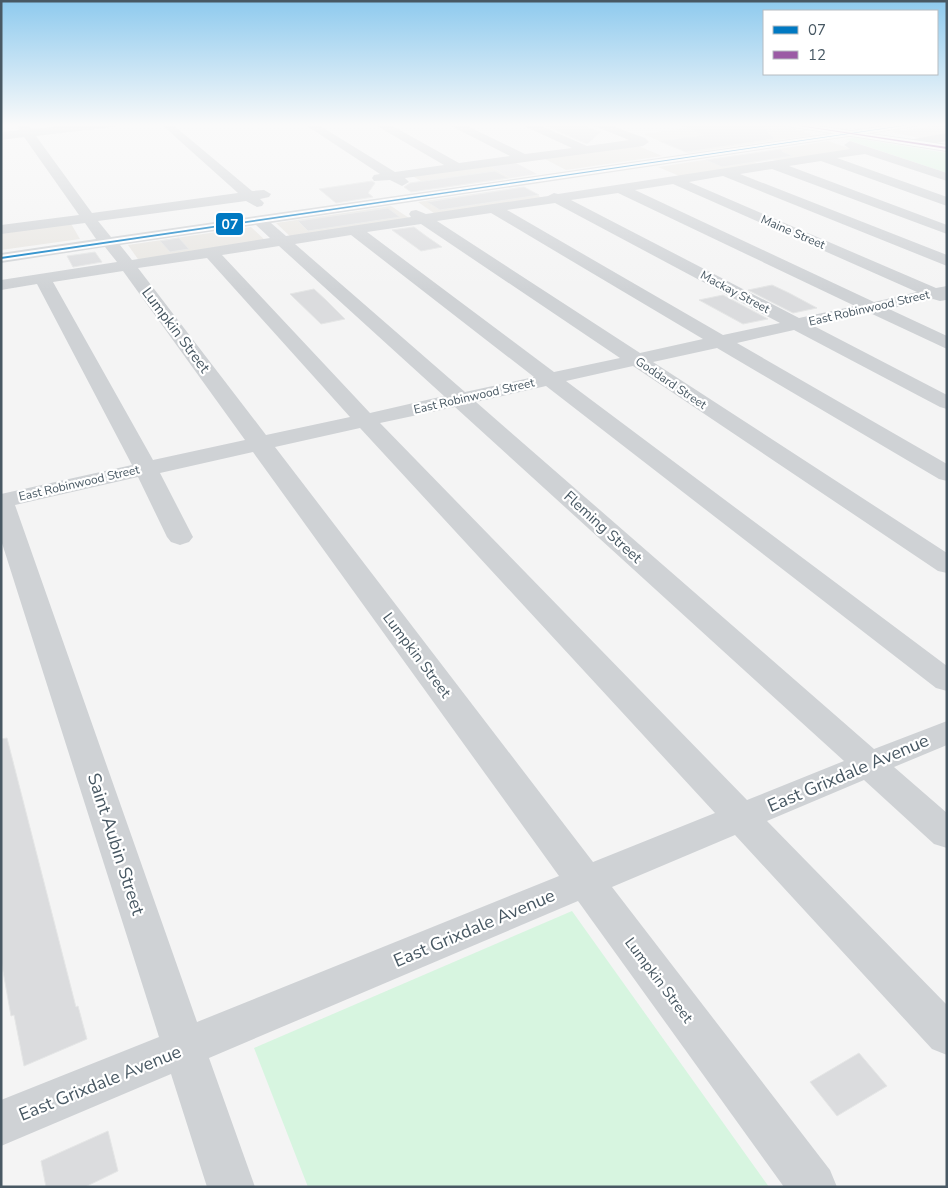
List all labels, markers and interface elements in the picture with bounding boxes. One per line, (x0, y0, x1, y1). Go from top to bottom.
legend (763, 10, 938, 75)
text: 07 (808, 20, 826, 40)
text: 12 (808, 45, 826, 65)
street label: Maine Street (758, 211, 828, 253)
line badge: 07 (215, 212, 244, 236)
text: 07 (222, 215, 238, 234)
street label: Mackay Street (698, 267, 773, 317)
street label: Lumpkin Street (137, 283, 215, 377)
street label: East Robinwood Street (807, 286, 932, 330)
street label: Goddard Street (632, 353, 710, 413)
street label: East Robinwood Street (412, 374, 537, 418)
street label: East Robinwood Street (17, 461, 142, 505)
street label: Fleming Street (560, 486, 647, 568)
street label: Lumpkin Street (378, 608, 456, 702)
street label: East Grixdale Avenue (764, 728, 932, 818)
street label: Saint Aubin Street (82, 770, 150, 919)
street label: East Grixdale Avenue (390, 883, 558, 973)
street label: Lumpkin Street (620, 933, 698, 1027)
street label: East Grixdale Avenue (15, 1039, 185, 1127)

